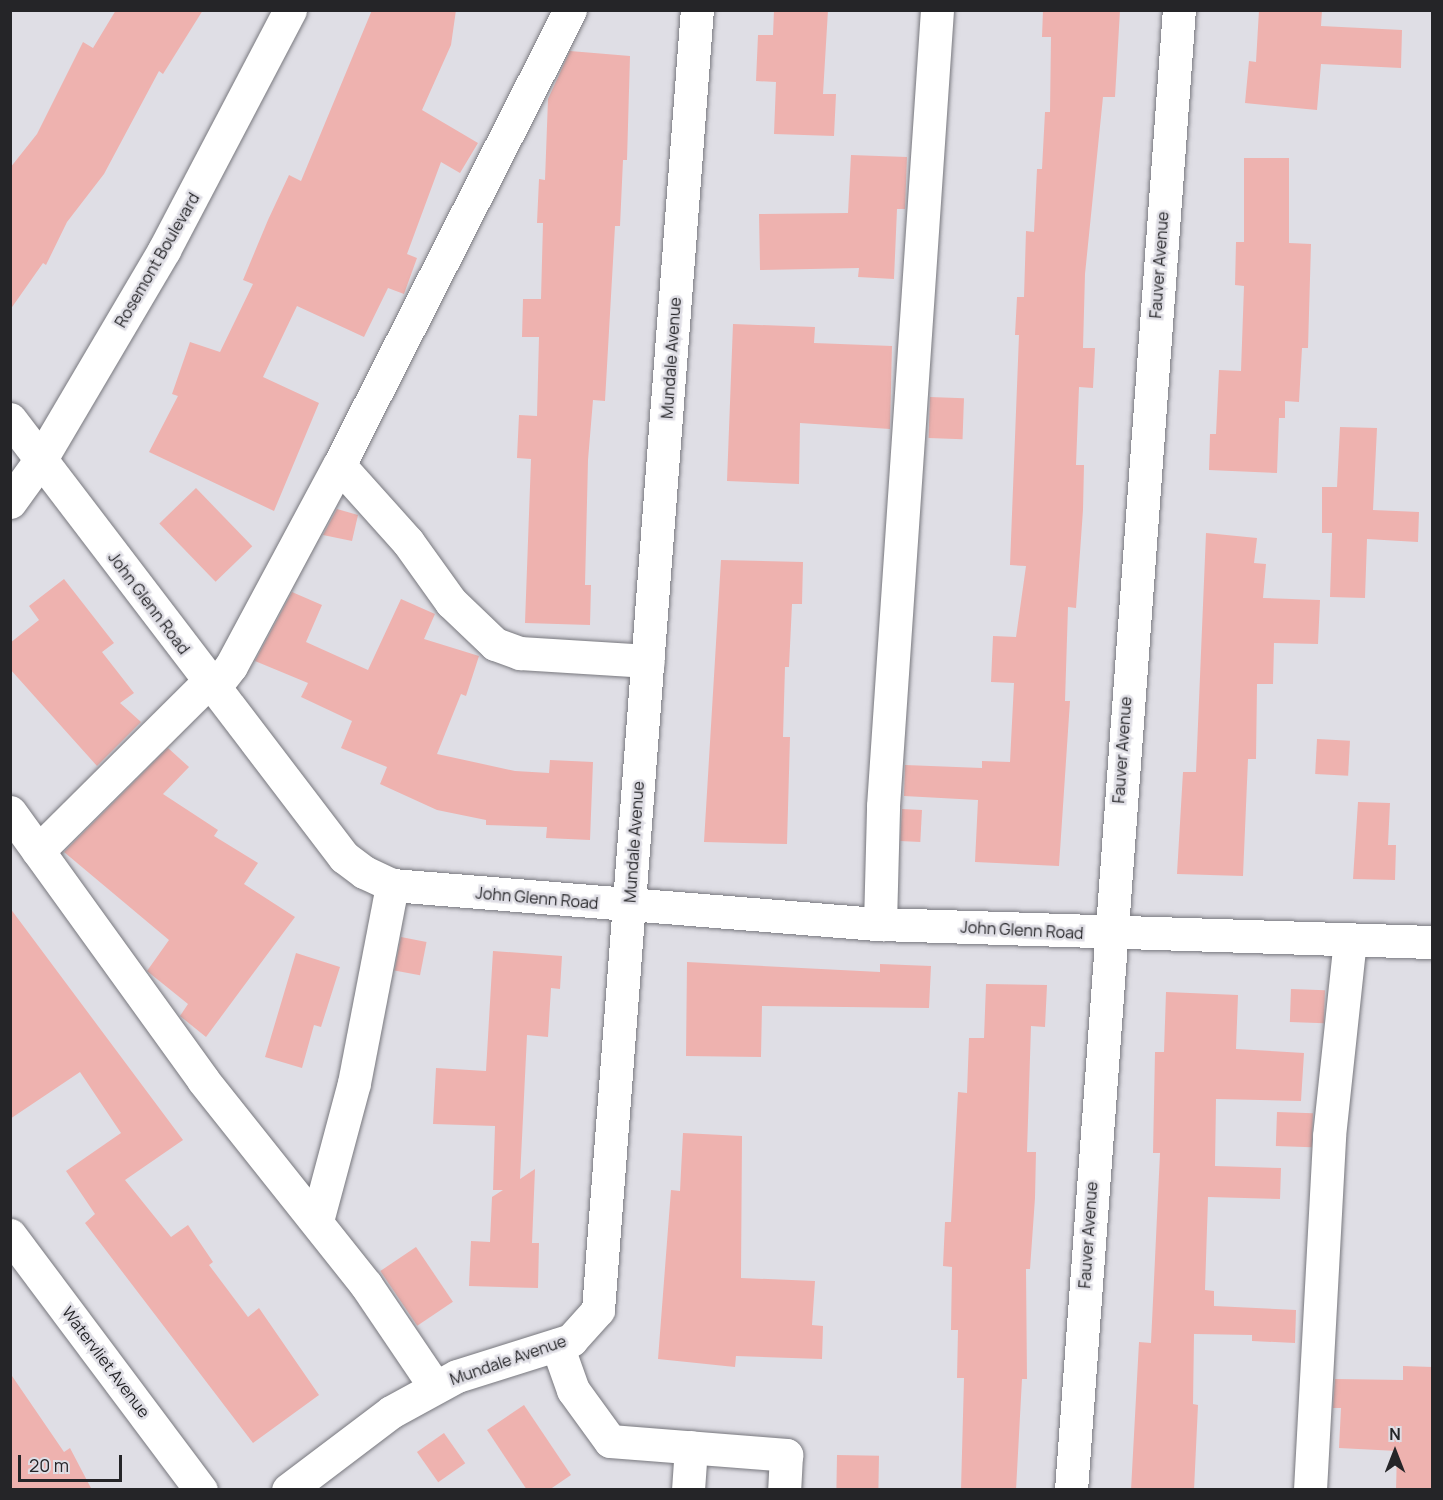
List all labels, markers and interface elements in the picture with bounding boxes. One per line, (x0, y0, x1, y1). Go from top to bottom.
street label: Rosemont Boulevard (111, 189, 203, 331)
street label: Fauver Avenue (1146, 211, 1172, 319)
street label: Mundale Avenue (657, 297, 685, 419)
street label: John Glenn Road (104, 548, 194, 658)
street label: Fauver Avenue (1109, 696, 1135, 804)
street label: Mundale Avenue (620, 781, 648, 903)
street label: John Glenn Road (475, 883, 599, 913)
street label: John Glenn Road (960, 917, 1084, 943)
street label: Fauver Avenue (1075, 1181, 1101, 1289)
street label: Watervliet Avenue (58, 1303, 154, 1421)
street label: Mundale Avenue (447, 1331, 569, 1389)
north arrow (1365, 1422, 1425, 1482)
text: N (1389, 1423, 1401, 1445)
scale bar (21, 1443, 124, 1481)
text: 20 m (29, 1453, 69, 1477)

